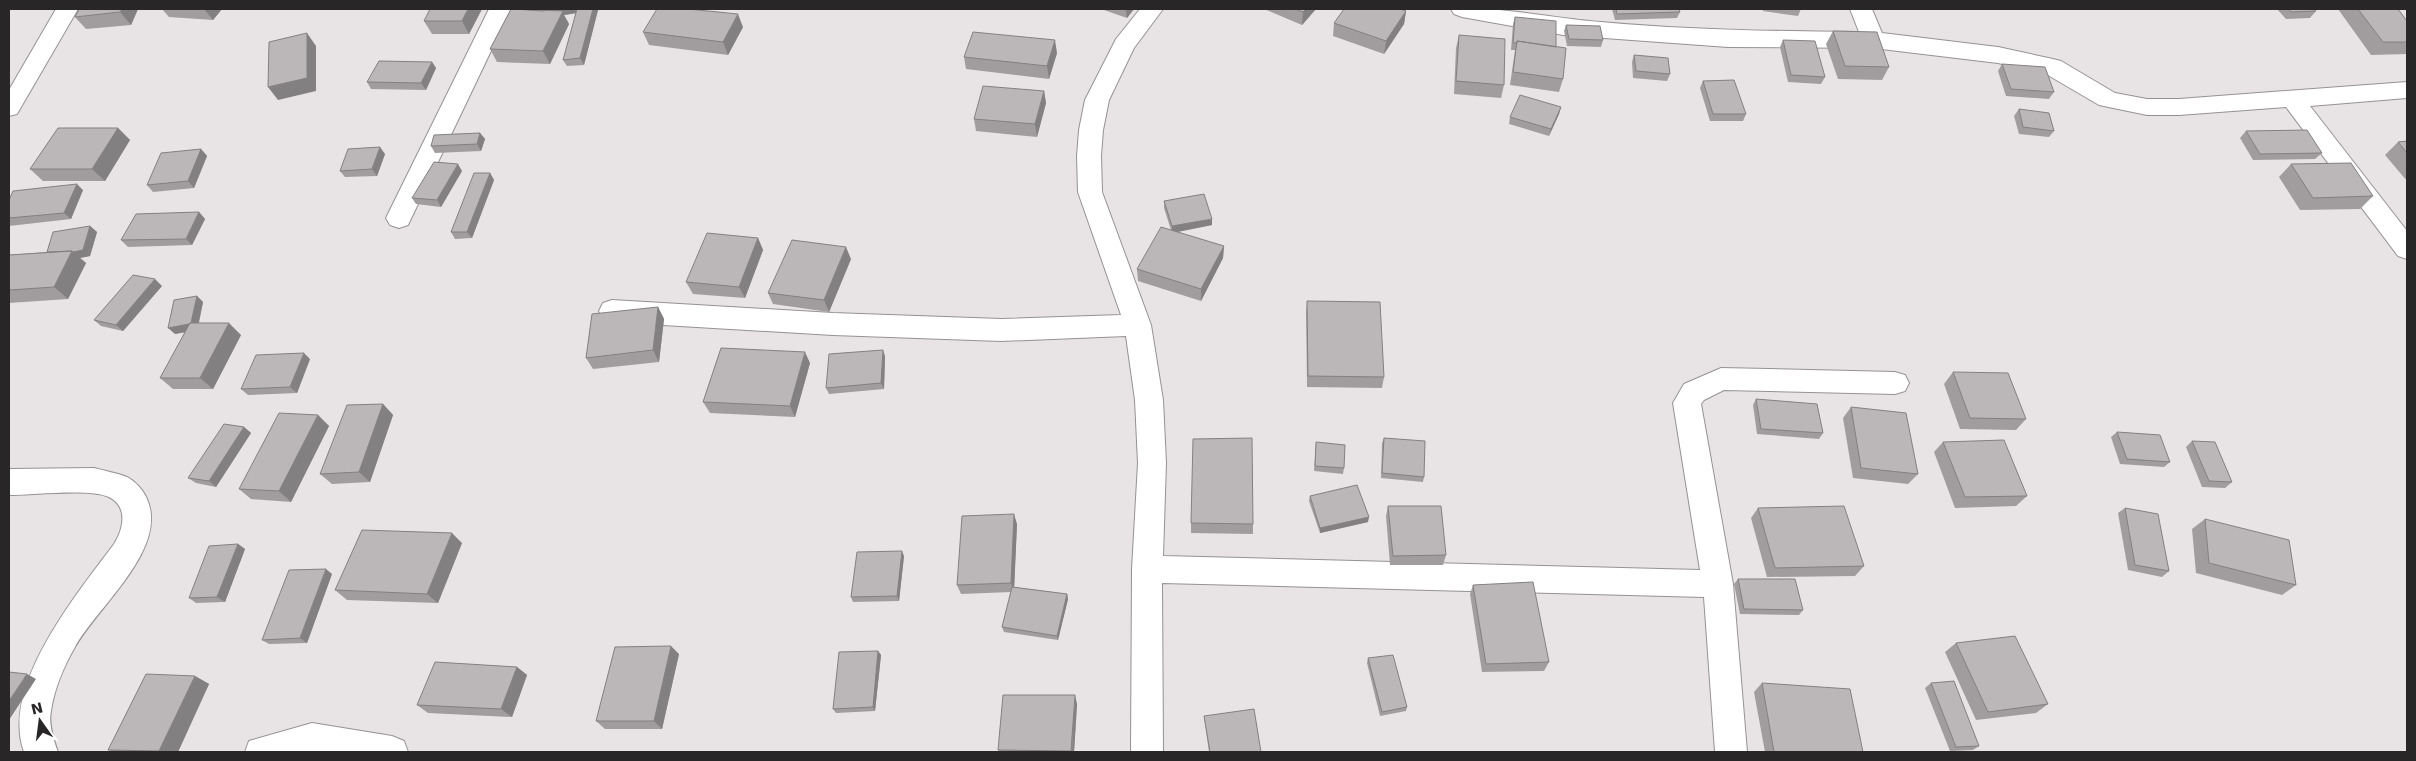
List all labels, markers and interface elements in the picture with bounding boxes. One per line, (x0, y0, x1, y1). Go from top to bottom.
north arrow (15, 696, 65, 746)
text: N (29, 699, 44, 718)

